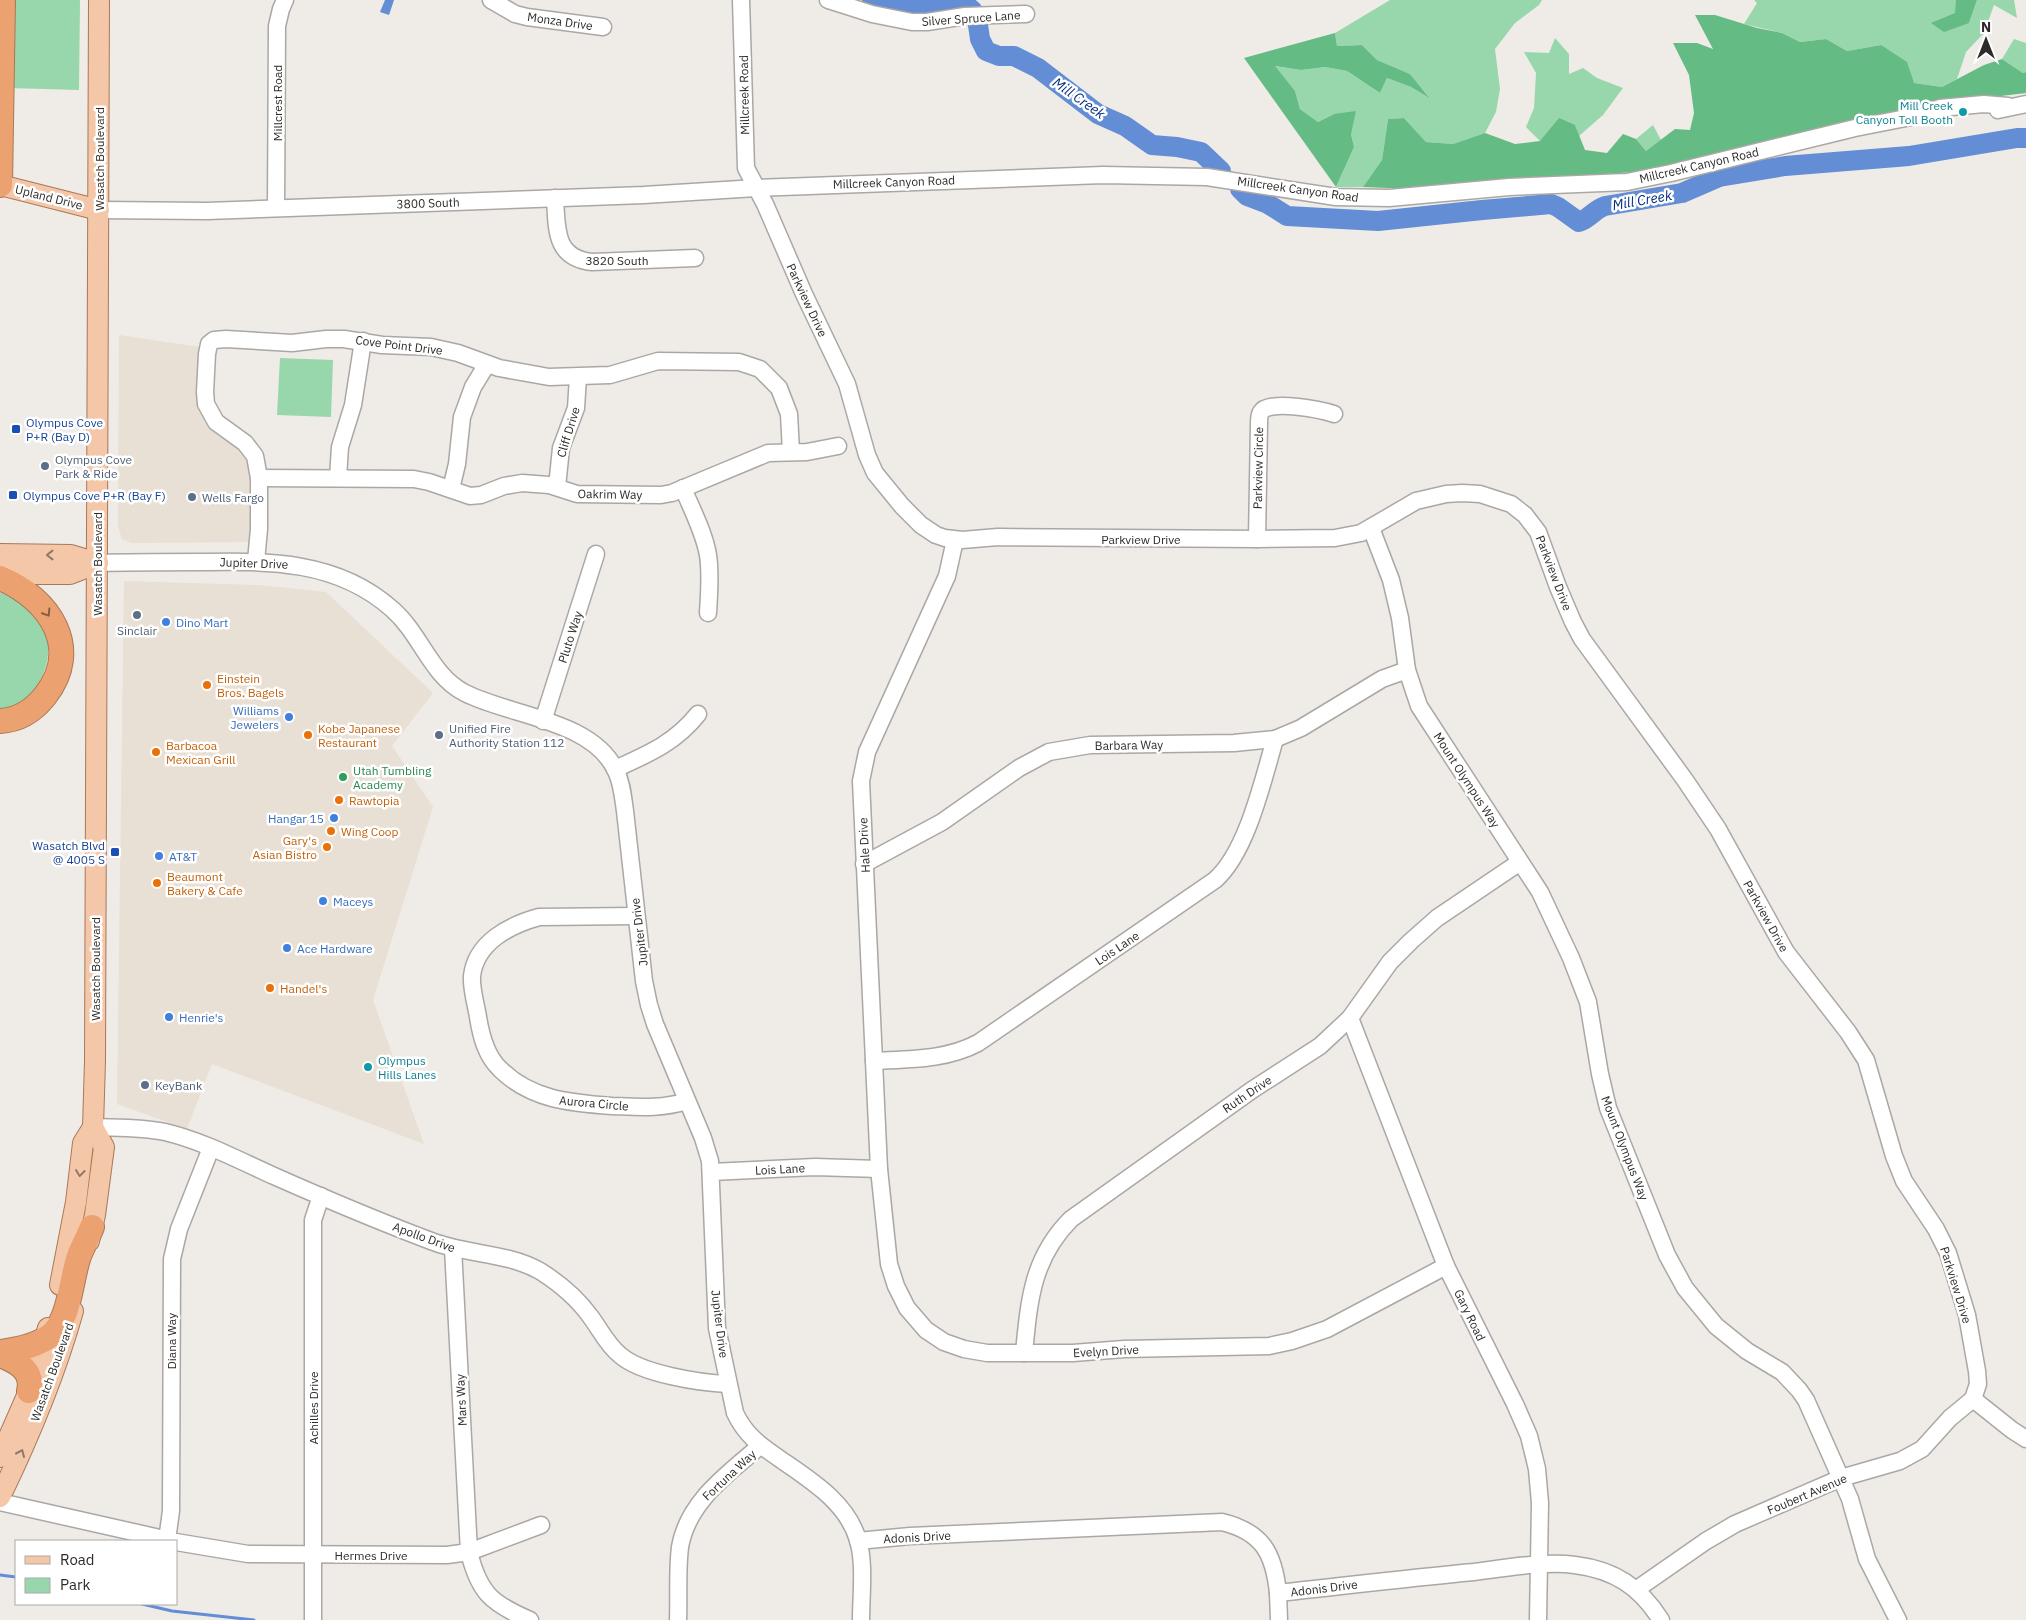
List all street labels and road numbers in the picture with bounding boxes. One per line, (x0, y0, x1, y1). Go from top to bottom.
street label: Silver Spruce Lane (921, 7, 1021, 29)
street label: Monza Drive (526, 9, 594, 33)
street label: Millcreek Road (736, 55, 752, 135)
street label: Millcrest Road (270, 65, 285, 141)
street label: Wasatch Boulevard (92, 107, 107, 211)
street label: Millcreek Canyon Road (1638, 144, 1760, 186)
street label: Millcreek Canyon Road (833, 172, 955, 192)
street label: Millcreek Canyon Road (1236, 173, 1360, 205)
street label: Upland Drive (14, 181, 85, 213)
street label: 3800 South (396, 194, 460, 212)
street label: 3820 South (585, 253, 649, 268)
street label: Parkview Drive (783, 261, 831, 340)
street label: Cove Point Drive (355, 332, 444, 358)
street label: Cliff Drive (553, 404, 583, 459)
street label: Parkview Circle (1250, 426, 1266, 509)
street label: Oakrim Way (577, 486, 643, 502)
street label: Wasatch Boulevard (90, 512, 105, 616)
street label: Parkview Drive (1101, 532, 1181, 547)
street label: Parkview Drive (1533, 533, 1575, 613)
street label: Jupiter Drive (219, 554, 289, 572)
street label: Pluto Way (555, 609, 585, 665)
street label: Mount Olympus Way (1431, 730, 1503, 830)
street label: Barbara Way (1095, 737, 1163, 753)
street label: Hale Drive (855, 817, 873, 873)
street label: Parkview Drive (1740, 878, 1792, 955)
street label: Jupiter Drive (627, 897, 651, 967)
street label: Wasatch Boulevard (88, 917, 103, 1021)
street label: Lois Lane (1092, 928, 1142, 968)
street label: Ruth Drive (1220, 1072, 1275, 1116)
street label: Aurora Circle (559, 1092, 630, 1114)
street label: Mount Olympus Way (1598, 1094, 1652, 1202)
street label: Lois Lane (755, 1160, 806, 1178)
street label: Apollo Drive (391, 1219, 458, 1255)
street label: Parkview Drive (1937, 1245, 1975, 1326)
street label: Gary Road (1451, 1287, 1489, 1343)
street label: Jupiter Drive (708, 1289, 732, 1359)
street label: Diana Way (164, 1313, 179, 1369)
street label: Wasatch Boulevard (27, 1321, 77, 1423)
street label: Evelyn Drive (1073, 1342, 1140, 1360)
street label: Achilles Drive (306, 1371, 321, 1445)
street label: Mars Way (452, 1374, 470, 1426)
street label: Fortuna Way (699, 1446, 759, 1504)
street label: Foubert Avenue (1765, 1470, 1849, 1518)
street label: Adonis Drive (883, 1528, 952, 1546)
street label: Hermes Drive (334, 1548, 408, 1563)
street label: Adonis Drive (1289, 1576, 1359, 1600)

